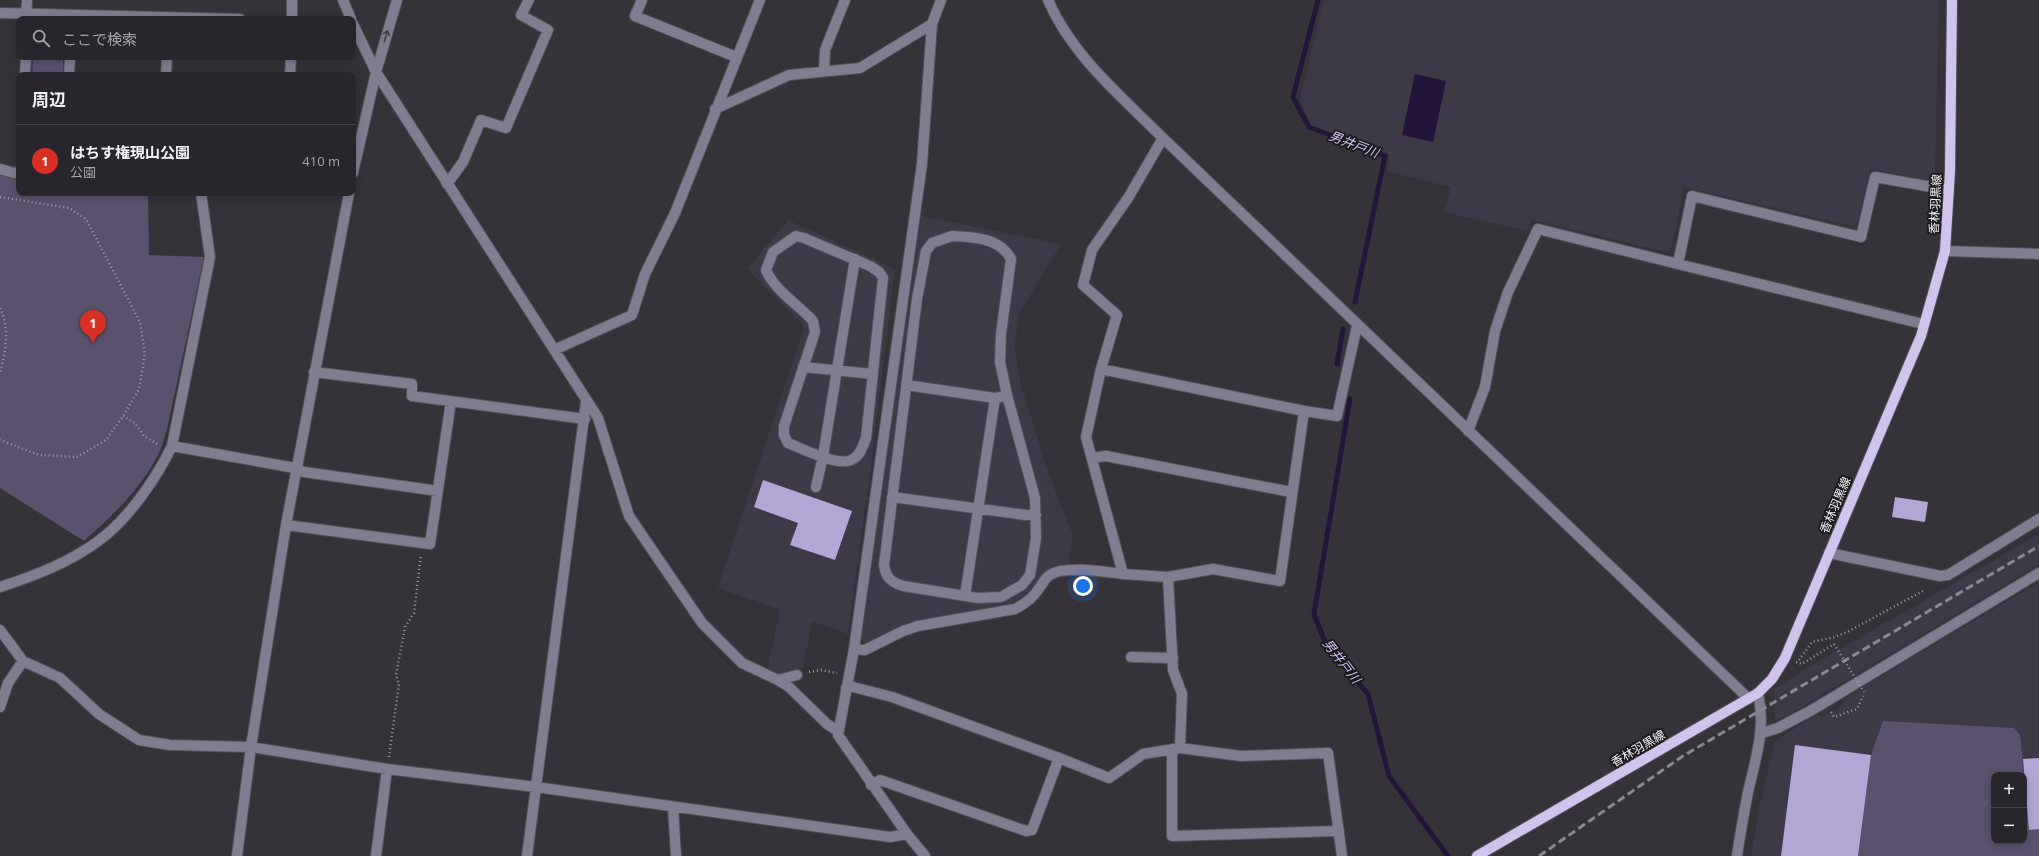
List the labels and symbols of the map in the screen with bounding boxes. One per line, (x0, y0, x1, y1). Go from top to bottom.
one-way arrow (383, 30, 390, 43)
water label: 男井戸川 (1326, 126, 1383, 162)
street label: 香林羽黒線 (1925, 174, 1945, 234)
pin: 1 (80, 310, 106, 343)
street label: 香林羽黒線 (1815, 474, 1855, 536)
your location (1073, 576, 1093, 596)
water label: 男井戸川 (1319, 635, 1366, 689)
street label: 香林羽黒線 (1608, 726, 1668, 770)

